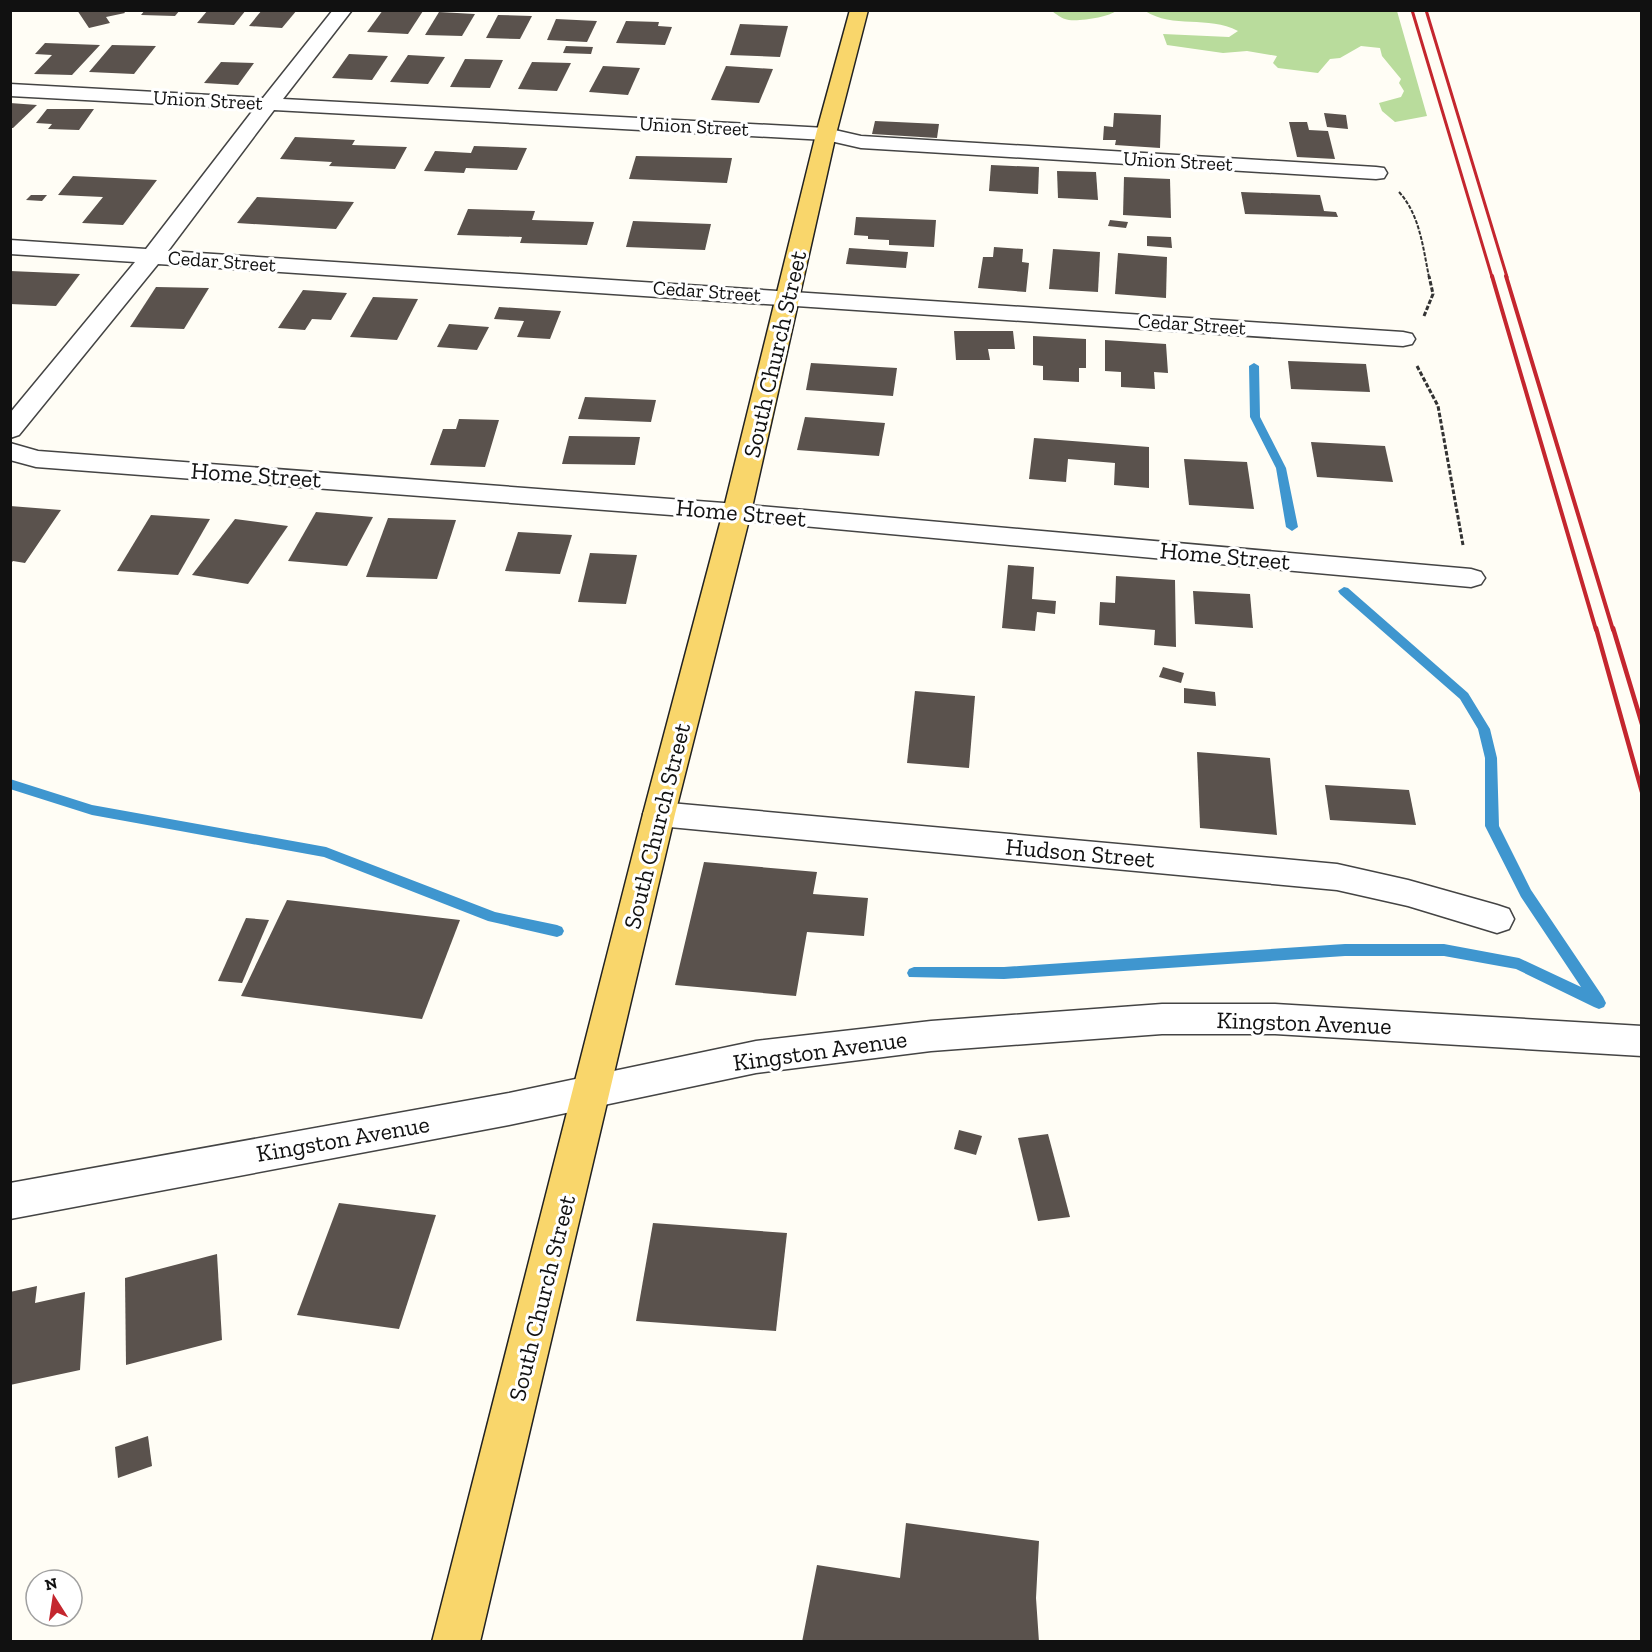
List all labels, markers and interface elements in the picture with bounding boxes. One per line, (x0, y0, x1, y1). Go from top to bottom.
street label: Union Street (152, 85, 264, 115)
street label: Union Street (638, 111, 750, 141)
street label: Union Street (1122, 146, 1234, 176)
street label: Cedar Street (167, 245, 277, 277)
street label: South Church Street (737, 247, 812, 460)
street label: Cedar Street (652, 275, 762, 307)
street label: Cedar Street (1137, 308, 1247, 340)
street label: Home Street (190, 455, 322, 494)
street label: Home Street (675, 492, 807, 533)
street label: Home Street (1159, 535, 1291, 576)
street label: South Church Street (617, 720, 696, 932)
street label: Hudson Street (1004, 832, 1156, 873)
street label: Kingston Avenue (1216, 1005, 1392, 1040)
street label: Kingston Avenue (731, 1024, 909, 1077)
street label: Kingston Avenue (254, 1109, 432, 1168)
street label: South Church Street (502, 1192, 581, 1404)
north arrow (24, 1568, 84, 1628)
text: N (43, 1573, 59, 1594)

